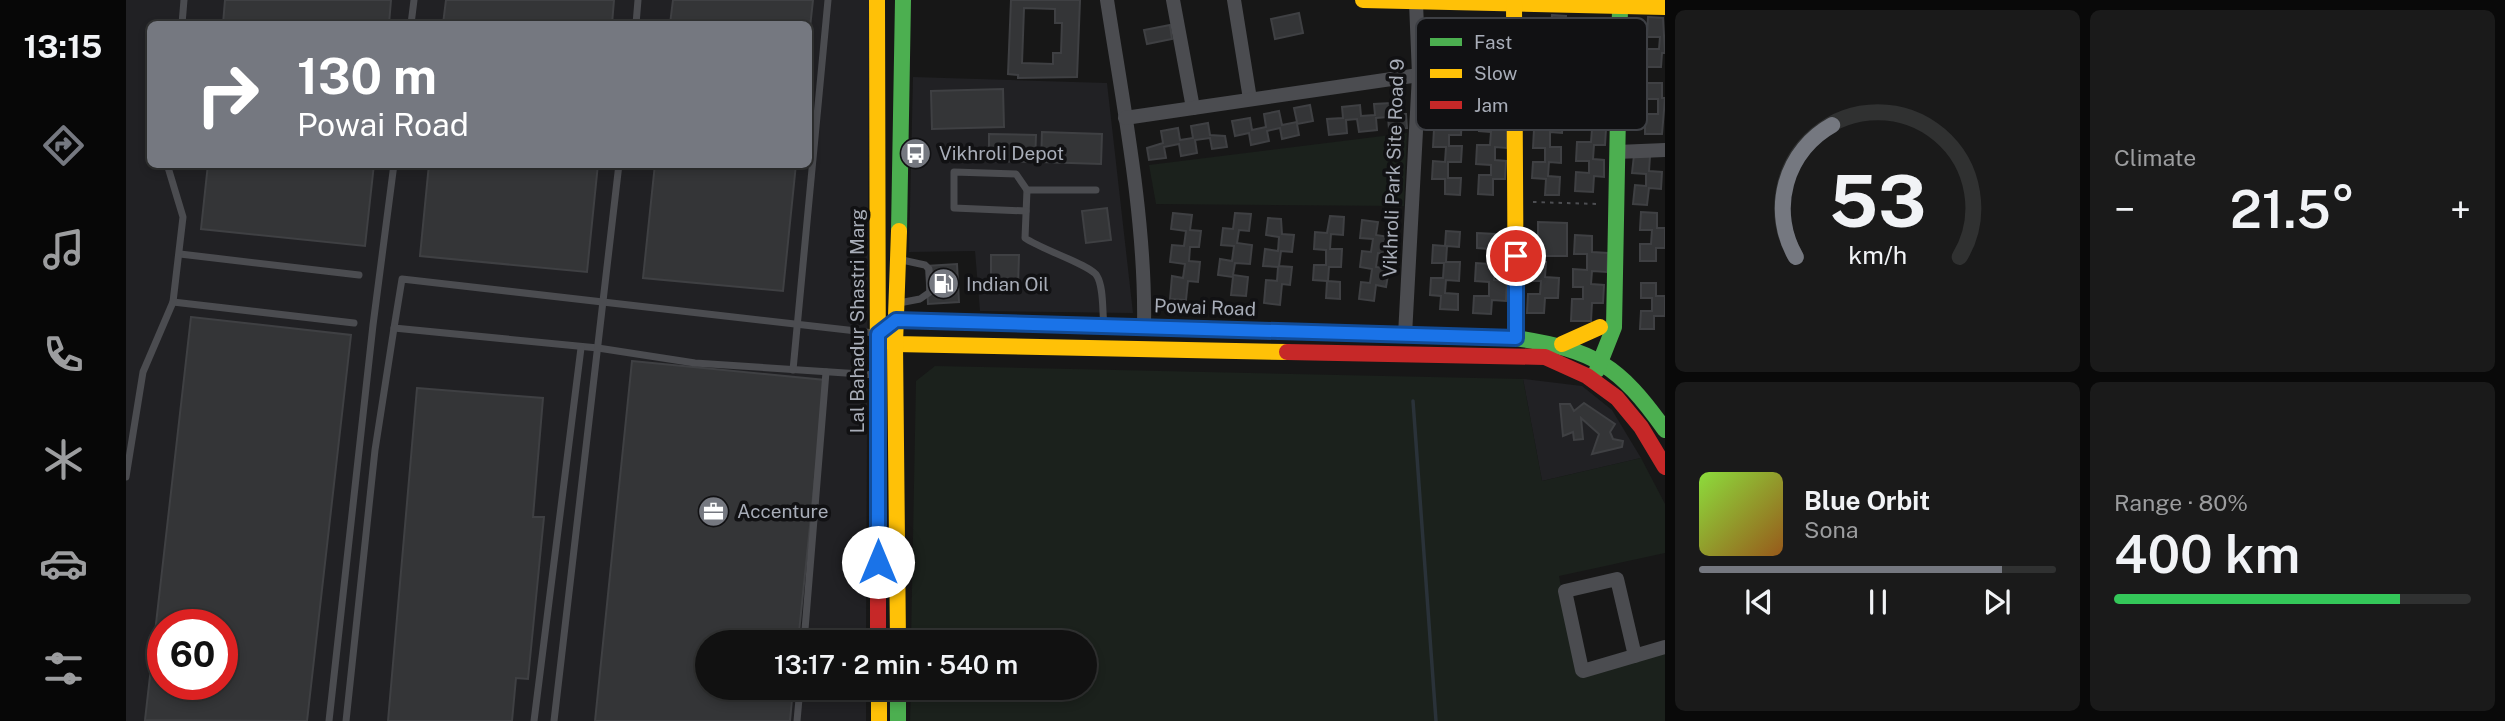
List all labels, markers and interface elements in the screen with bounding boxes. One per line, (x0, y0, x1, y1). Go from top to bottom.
legend (1416, 18, 1647, 130)
text: 13:15 (24, 28, 102, 65)
text: Fast (1474, 31, 1512, 53)
text: 130 m (297, 47, 437, 105)
icon: right (182, 49, 273, 140)
street label: Vikhroli Park Site Road 9 (1378, 58, 1408, 278)
text: Slow (1474, 62, 1518, 84)
text: Jam (1474, 94, 1508, 116)
text: Powai Road (297, 106, 469, 143)
icon: directions (39, 121, 88, 170)
bus stop icon: Vikhroli Depot (899, 136, 933, 170)
place label: Vikhroli Depot (939, 142, 1064, 164)
text: Climate (2114, 144, 2196, 171)
text: 53 (1829, 158, 1926, 243)
text: 21.5° (2230, 179, 2355, 240)
text: − (2114, 187, 2135, 232)
text: + (2450, 187, 2471, 232)
street label: Lal Bahadur Shastri Marg (846, 209, 868, 433)
icon: music (39, 225, 88, 274)
pin (1486, 226, 1546, 286)
icon: arrive (1497, 237, 1535, 275)
text: km/h (1848, 240, 1907, 270)
fuel station icon: Indian Oil (926, 267, 960, 301)
place label: Indian Oil (966, 273, 1049, 295)
street label: Powai Road (1154, 294, 1256, 320)
icon: phone (39, 330, 88, 379)
icon: climate (39, 435, 88, 484)
text: Blue Orbit (1804, 485, 1930, 516)
text: Range · 80% (2114, 489, 2248, 516)
office icon: Accenture (697, 494, 731, 528)
place label: Accenture (737, 500, 829, 522)
text: Sona (1804, 516, 1858, 543)
text: 400 km (2114, 524, 2300, 585)
position arrow (841, 525, 915, 599)
icon: car (39, 539, 88, 588)
icon: previous (1740, 583, 1778, 621)
icon: pause (1859, 583, 1897, 621)
icon: next (1978, 583, 2016, 621)
speed limit sign: 60 (147, 609, 238, 700)
icon: filters (39, 644, 88, 693)
text: 13:17 · 2 min · 540 m (774, 649, 1018, 680)

